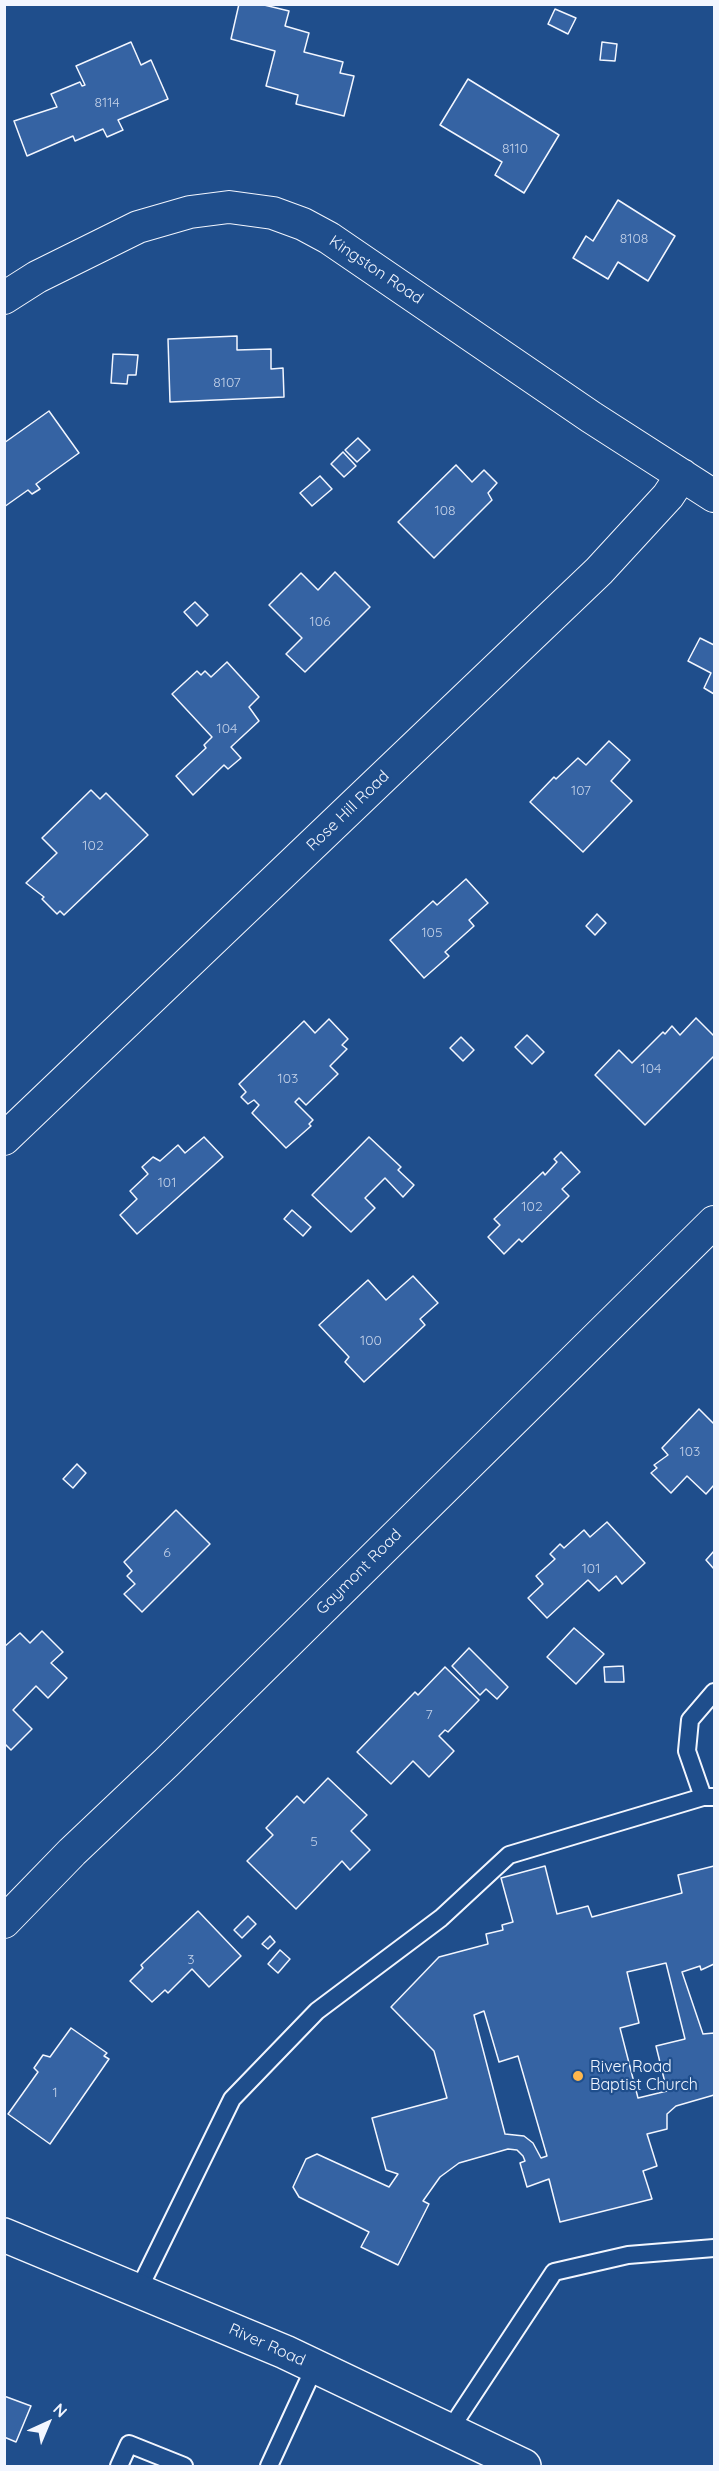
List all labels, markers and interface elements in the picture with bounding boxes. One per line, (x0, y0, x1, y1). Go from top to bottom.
house number: 8114 (94, 95, 120, 111)
house number: 8110 (502, 141, 528, 157)
house number: 8108 (620, 231, 648, 247)
street label: Kingston Road (325, 232, 427, 308)
house number: 8107 (213, 375, 241, 391)
house number: 108 (434, 503, 456, 519)
house number: 106 (309, 614, 331, 630)
house number: 104 (217, 721, 237, 737)
street label: Rose Hill Road (303, 767, 393, 855)
house number: 107 (571, 783, 591, 799)
house number: 102 (82, 838, 104, 854)
house number: 105 (421, 925, 443, 941)
house number: 104 (641, 1061, 661, 1077)
house number: 103 (278, 1071, 298, 1087)
house number: 101 (158, 1175, 176, 1191)
house number: 102 (521, 1199, 543, 1215)
house number: 100 (360, 1333, 382, 1349)
house number: 103 (680, 1444, 700, 1460)
street label: Gaymont Road (312, 1525, 406, 1619)
house number: 6 (163, 1545, 171, 1561)
house number: 101 (582, 1561, 600, 1577)
house number: 7 (425, 1707, 433, 1723)
house number: 5 (310, 1834, 318, 1850)
house number: 3 (187, 1952, 195, 1968)
place label: River Road Baptist Church (590, 2057, 698, 2095)
marker: River Road Baptist Church (571, 2069, 585, 2083)
house number: 1 (52, 2085, 58, 2101)
street label: River Road (226, 2320, 308, 2370)
north arrow (18, 2393, 78, 2453)
text: N (49, 2399, 72, 2421)

